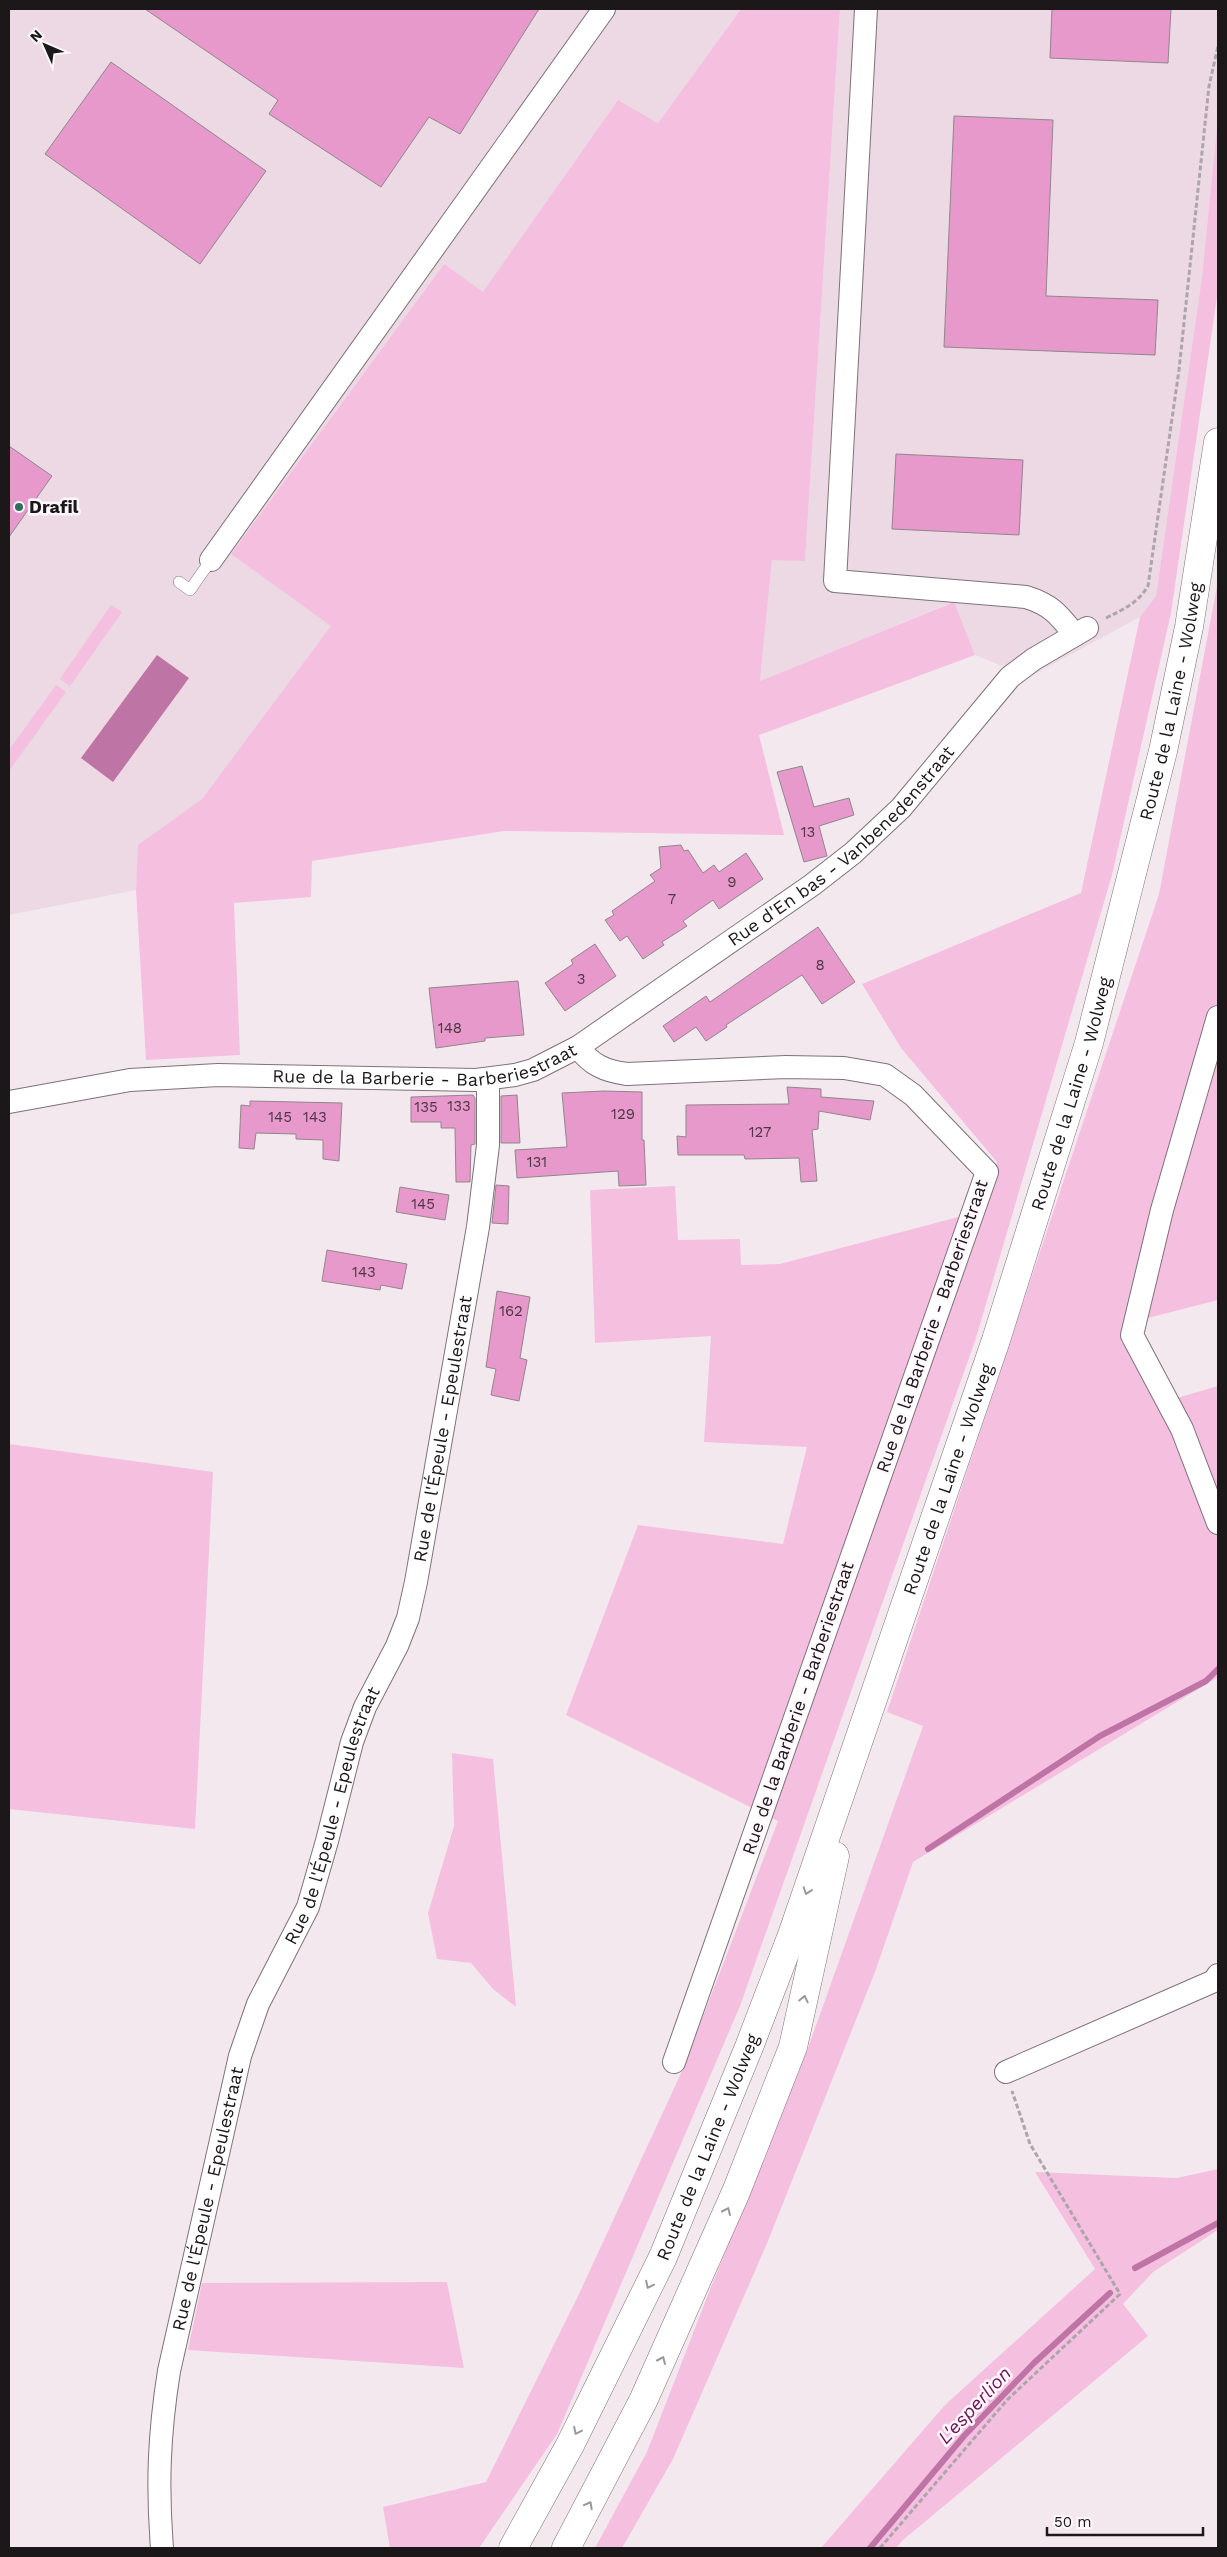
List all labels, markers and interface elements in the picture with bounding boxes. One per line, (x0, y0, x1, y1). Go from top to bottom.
north arrow (20, 20, 70, 70)
text: N (26, 26, 45, 45)
place label: Drafil (29, 496, 79, 517)
marker: Drafil (13, 501, 25, 513)
street label: Route de la Laine - Wolweg (1135, 581, 1206, 822)
street label: Rue d'En bas - Vanbenedenstraat (724, 741, 959, 950)
house number: 13 (801, 823, 815, 841)
house number: 9 (727, 873, 737, 891)
house number: 7 (668, 890, 676, 908)
house number: 8 (815, 956, 825, 974)
house number: 3 (577, 970, 585, 988)
street label: Route de la Laine - Wolweg (1026, 974, 1115, 1213)
house number: 148 (438, 1019, 462, 1037)
street label: Rue de la Barberie - Barberiestraat (272, 1038, 580, 1090)
house number: 133 (447, 1097, 471, 1115)
house number: 135 (414, 1098, 438, 1116)
house number: 129 (611, 1105, 635, 1123)
house number: 145 (268, 1108, 292, 1126)
house number: 143 (303, 1108, 327, 1126)
house number: 127 (749, 1123, 771, 1141)
house number: 131 (527, 1153, 547, 1171)
street label: Rue de la Barberie - Barberiestraat (871, 1176, 992, 1475)
house number: 145 (411, 1195, 435, 1213)
house number: 143 (352, 1263, 376, 1281)
street label: Rue de l'Épeule - Epeulestraat (409, 1294, 476, 1564)
house number: 162 (499, 1302, 523, 1320)
street label: Route de la Laine - Wolweg (898, 1361, 997, 1597)
street label: Rue de la Barberie - Barberiestraat (737, 1558, 858, 1857)
street label: Rue de l'Épeule - Epeulestraat (280, 1683, 384, 1948)
one-way arrow (803, 1886, 813, 1894)
one-way arrow (798, 1995, 809, 2004)
street label: Route de la Laine - Wolweg (652, 2031, 763, 2263)
street label: Rue de l'Épeule - Epeulestraat (167, 2064, 247, 2333)
one-way arrow (721, 2207, 732, 2216)
one-way arrow (645, 2280, 655, 2289)
one-way arrow (655, 2356, 666, 2365)
water label: L'esperlion (933, 2362, 1016, 2449)
one-way arrow (573, 2426, 583, 2435)
one-way arrow (582, 2501, 592, 2510)
scale bar (1047, 2504, 1203, 2536)
text: 50 m (1054, 2513, 1091, 2531)

